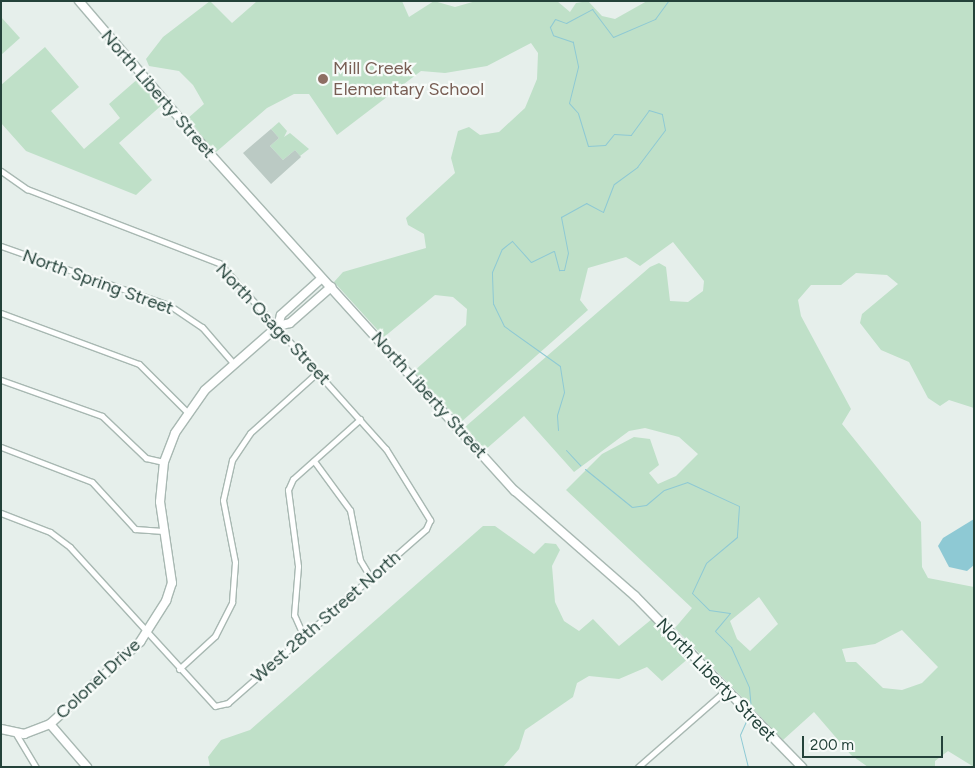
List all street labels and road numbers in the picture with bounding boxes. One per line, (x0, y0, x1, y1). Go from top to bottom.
street label: North Liberty Street (96, 25, 220, 163)
street label: North Spring Street (20, 245, 176, 319)
street label: North Osage Street (211, 259, 335, 389)
street label: North Liberty Street (366, 327, 492, 463)
street label: West 28th Street North (247, 546, 405, 688)
street label: North Liberty Street (652, 614, 780, 746)
street label: Colonel Drive (51, 634, 145, 724)

